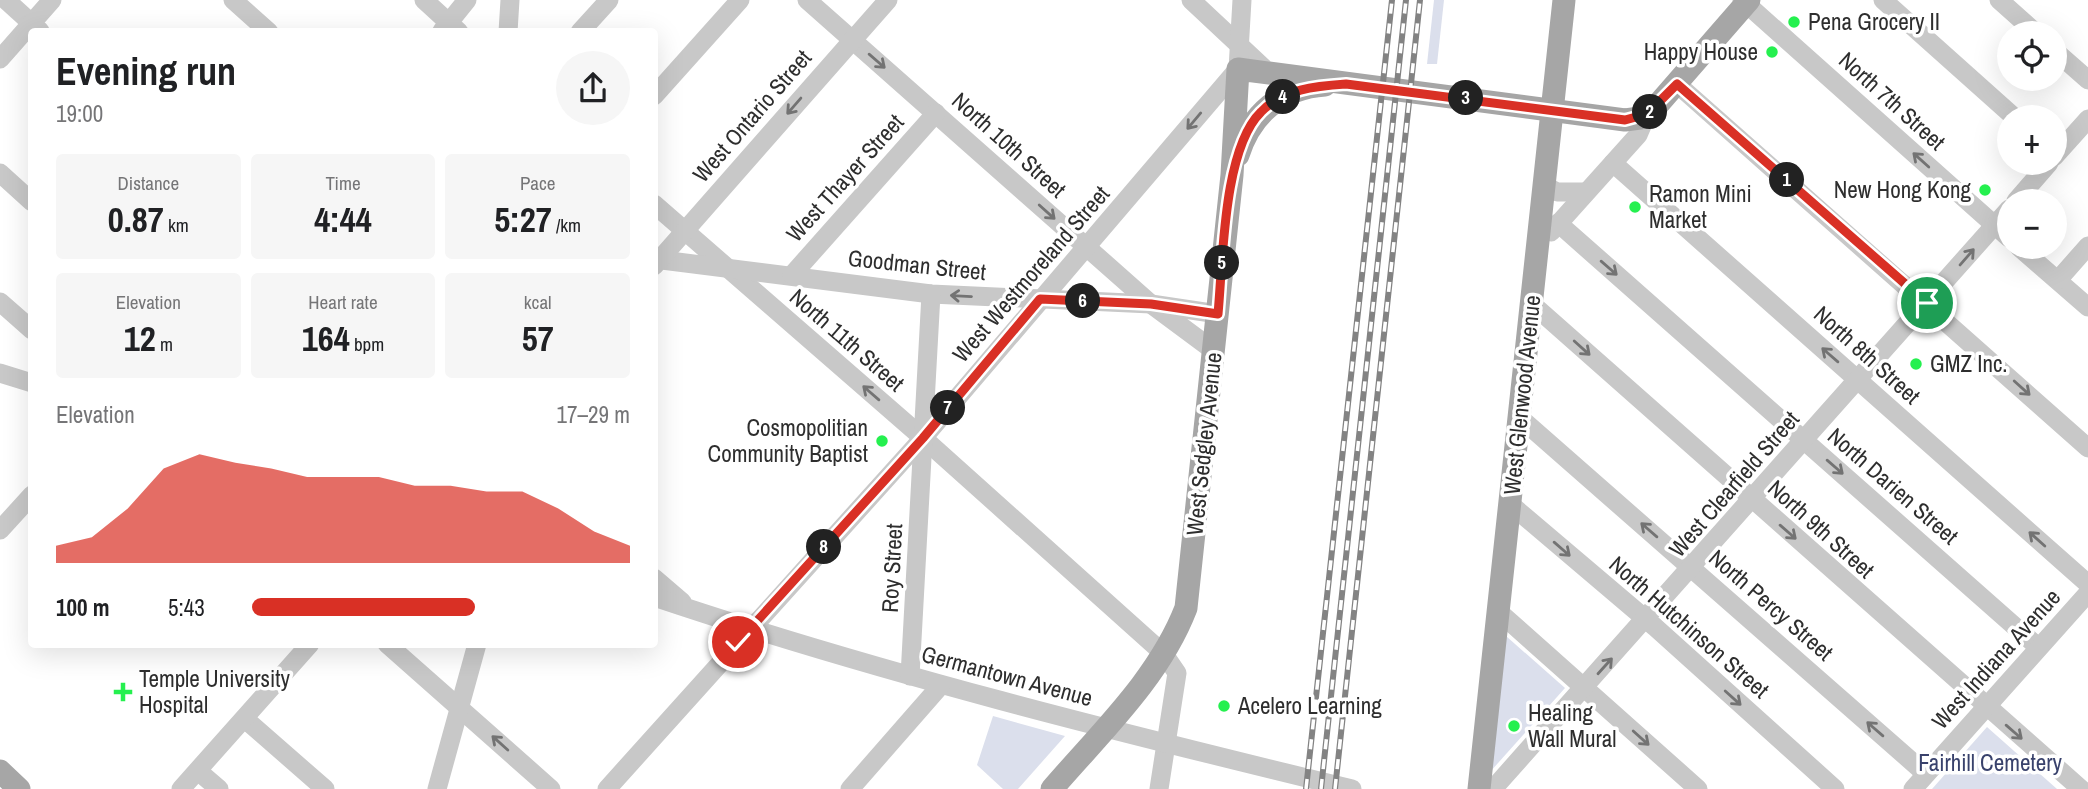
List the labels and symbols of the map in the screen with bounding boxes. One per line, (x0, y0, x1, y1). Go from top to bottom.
place label: Pena Grocery II (1808, 6, 1940, 37)
marker: Pena Grocery II (1786, 14, 1802, 30)
place label: Happy House (1644, 36, 1758, 67)
street label: West Ontario Street (685, 43, 818, 189)
marker: Happy House (1764, 44, 1780, 60)
street label: North 7th Street (1832, 45, 1952, 157)
one-way arrow (868, 53, 886, 69)
pin: 4 (1266, 80, 1300, 114)
pin: 3 (1448, 80, 1484, 116)
street label: North 10th Street (946, 85, 1073, 204)
pin: 2 (1632, 94, 1668, 130)
one-way arrow (786, 97, 802, 115)
street label: West Thayer Street (779, 107, 910, 248)
one-way arrow (1186, 112, 1202, 130)
one-way arrow (1912, 152, 1930, 168)
pin: 1 (1770, 162, 1804, 198)
place label: New Hong Kong (1834, 174, 1972, 205)
place label: Ramon Mini Market (1649, 178, 1752, 235)
street label: West Westmoreland Street (945, 179, 1116, 369)
marker: New Hong Kong (1977, 182, 1993, 198)
marker: Ramon Mini Market (1627, 199, 1643, 215)
one-way arrow (1038, 204, 1056, 220)
street label: Goodman Street (847, 242, 987, 287)
pin: 5 (1204, 246, 1240, 280)
one-way arrow (1959, 248, 1975, 266)
one-way arrow (1600, 260, 1618, 276)
pin (1897, 273, 1957, 333)
street label: North 11th Street (783, 281, 911, 398)
pin: 6 (1066, 284, 1100, 318)
one-way arrow (949, 289, 972, 302)
street label: West Glenwood Avenue (1496, 294, 1547, 496)
street label: North 8th Street (1807, 299, 1927, 411)
one-way arrow (1573, 340, 1591, 356)
one-way arrow (1822, 347, 1840, 363)
place label: GMZ Inc. (1930, 348, 2008, 379)
street label: West Sedgley Avenue (1178, 351, 1229, 537)
marker: GMZ Inc. (1908, 356, 1924, 372)
one-way arrow (2013, 380, 2030, 397)
one-way arrow (863, 385, 881, 401)
pin: 7 (930, 390, 965, 426)
street label: West Clearfield Street (1662, 404, 1806, 563)
place label: Cosmopolitian Community Baptist (708, 412, 868, 469)
street label: North Darien Street (1821, 420, 1965, 551)
marker: Cosmopolitian Community Baptist (874, 433, 890, 449)
one-way arrow (1826, 459, 1844, 475)
street label: North 9th Street (1761, 473, 1881, 585)
one-way arrow (1640, 522, 1658, 538)
street label: Roy Street (874, 523, 909, 613)
one-way arrow (1779, 524, 1796, 541)
pin: 8 (806, 530, 842, 564)
one-way arrow (2028, 531, 2046, 547)
one-way arrow (1552, 541, 1570, 557)
street label: North Percy Street (1703, 542, 1840, 667)
street label: North Hutchinson Street (1603, 549, 1776, 705)
street label: West Indiana Avenue (1924, 582, 2067, 735)
pin (708, 612, 768, 672)
street label: Germantown Avenue (918, 638, 1096, 713)
one-way arrow (1597, 657, 1613, 675)
place label: Temple University Hospital (139, 663, 290, 720)
marker: Temple University Hospital (113, 682, 133, 702)
place label: Acelero Learning (1237, 690, 1382, 721)
one-way arrow (1724, 690, 1742, 706)
place label: Healing Wall Mural (1528, 697, 1616, 754)
marker: Acelero Learning (1216, 698, 1232, 714)
marker: Healing Wall Mural (1506, 718, 1522, 734)
one-way arrow (1866, 721, 1884, 737)
one-way arrow (2005, 724, 2023, 740)
one-way arrow (1632, 730, 1650, 746)
one-way arrow (492, 735, 509, 752)
park label: Fairhill Cemetery (1918, 747, 2062, 778)

